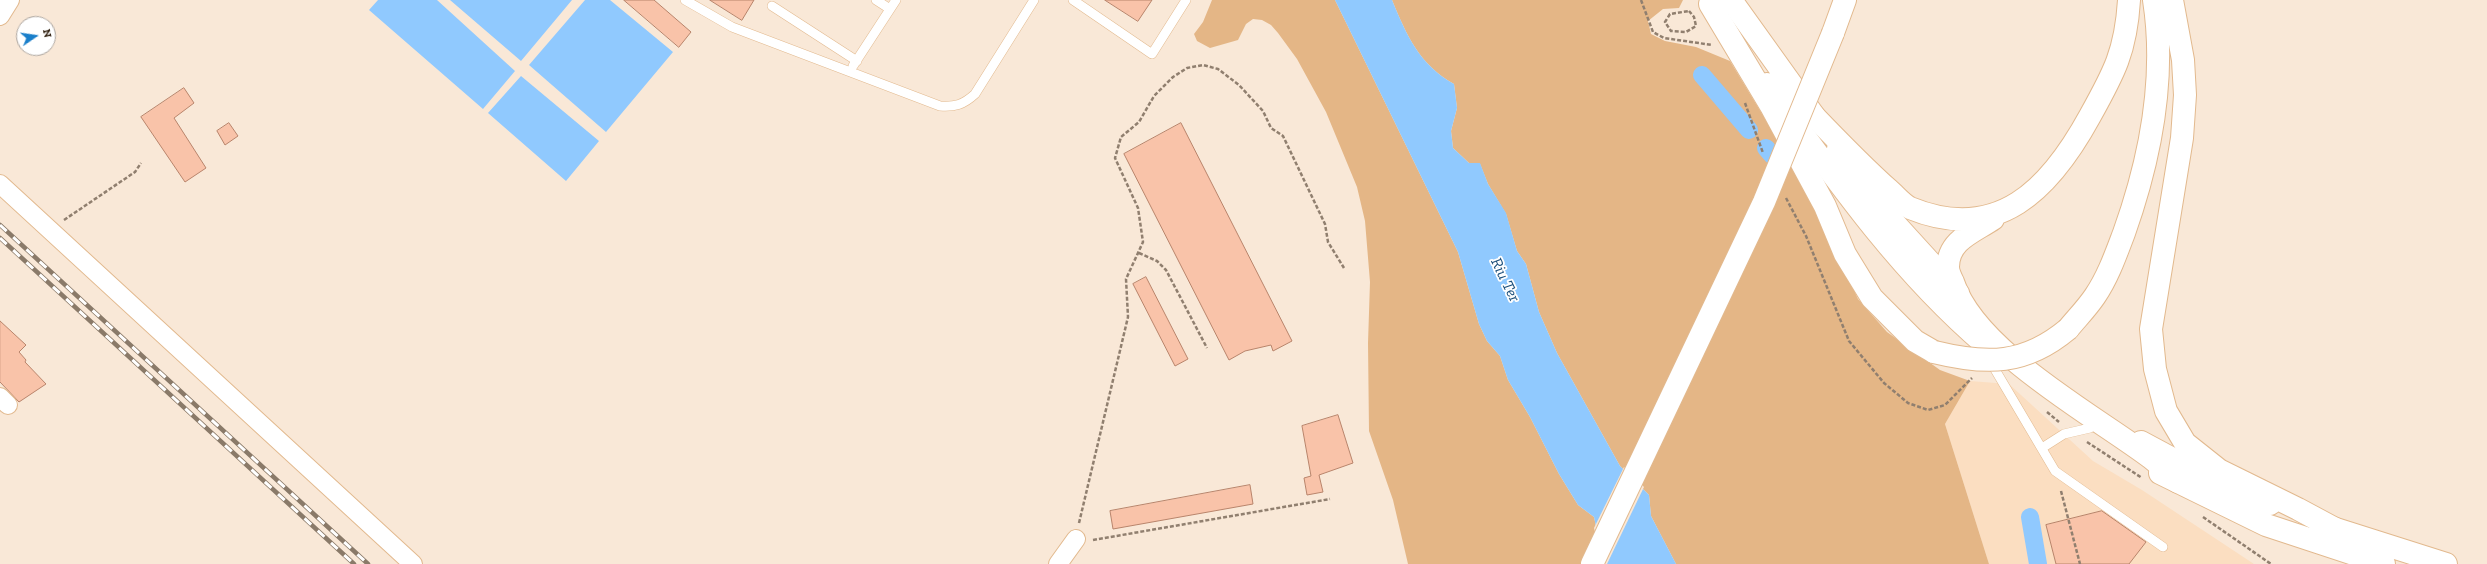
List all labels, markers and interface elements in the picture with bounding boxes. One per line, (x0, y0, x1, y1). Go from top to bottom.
north arrow (16, 16, 56, 56)
text: N (40, 28, 54, 39)
water label: Riu Ter (1486, 255, 1524, 305)

